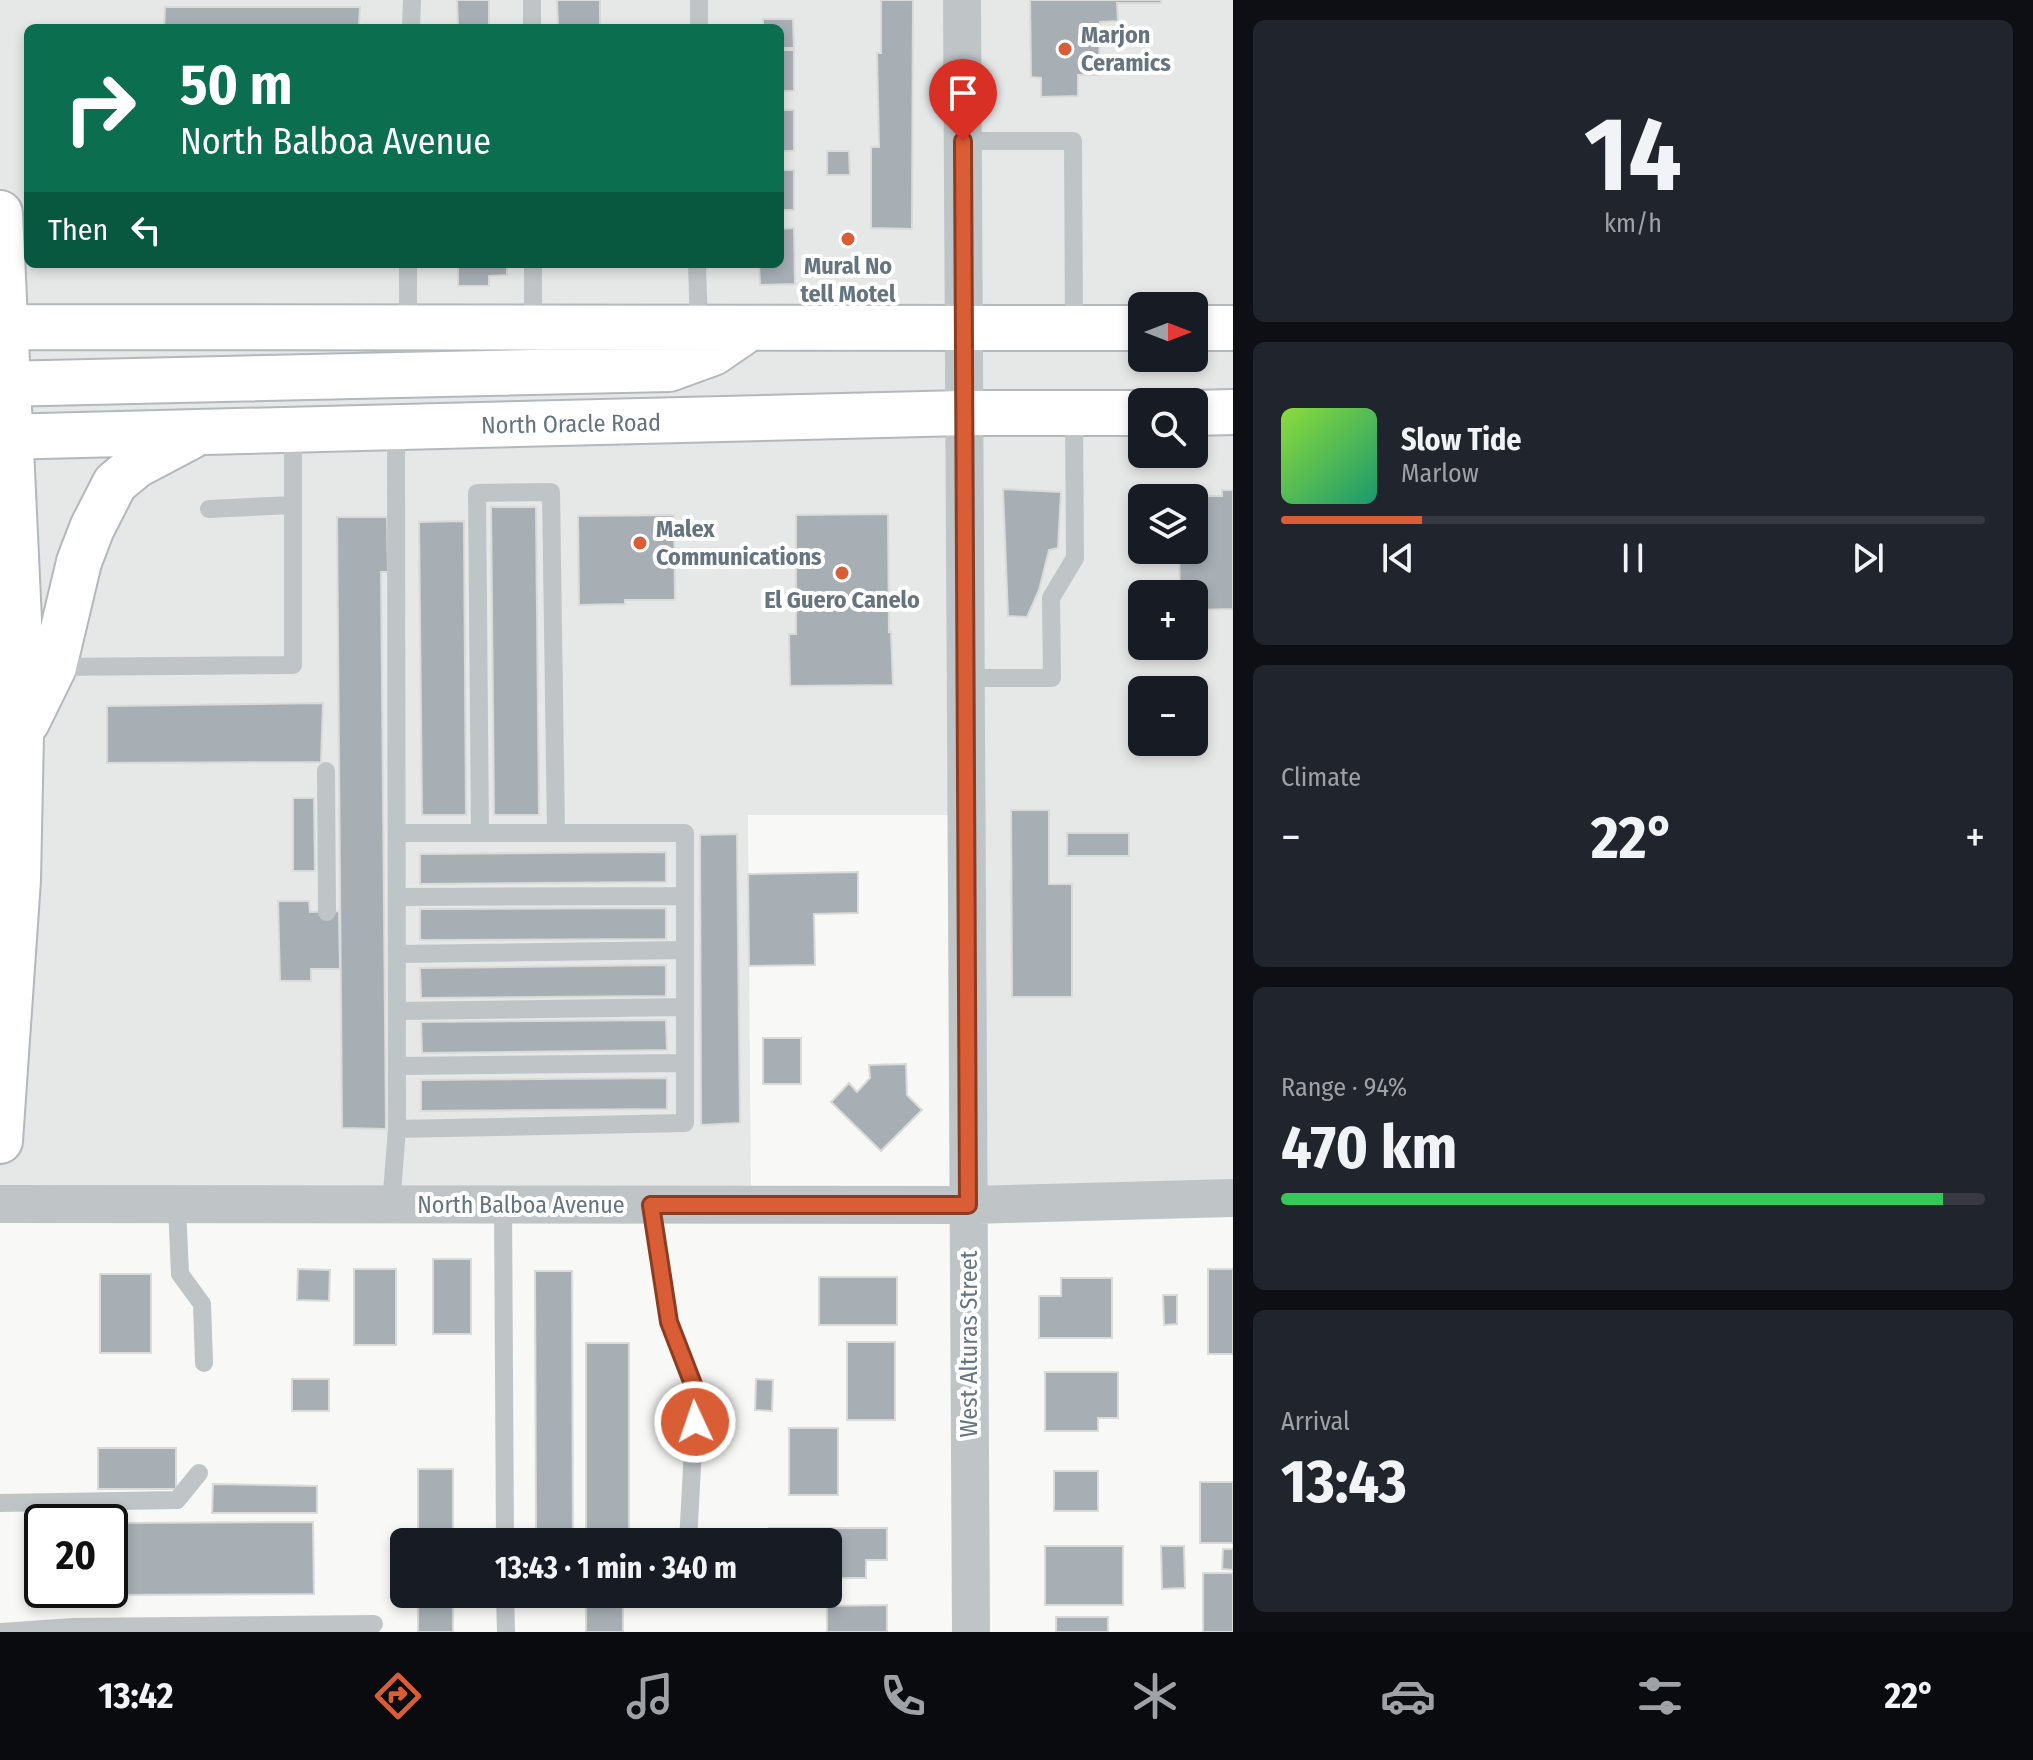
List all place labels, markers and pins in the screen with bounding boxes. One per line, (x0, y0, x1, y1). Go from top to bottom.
place label: Marjon Ceramics (1081, 21, 1171, 77)
marker: Marjon Ceramics (1056, 40, 1074, 58)
pin (929, 59, 997, 141)
marker: Mural No tell Motel (839, 230, 857, 248)
place label: Mural No tell Motel (800, 252, 896, 308)
place label: Malex Communications (656, 515, 822, 571)
marker: Malex Communications (631, 534, 649, 552)
marker: El Guero Canelo (833, 564, 851, 582)
place label: El Guero Canelo (764, 586, 920, 614)

